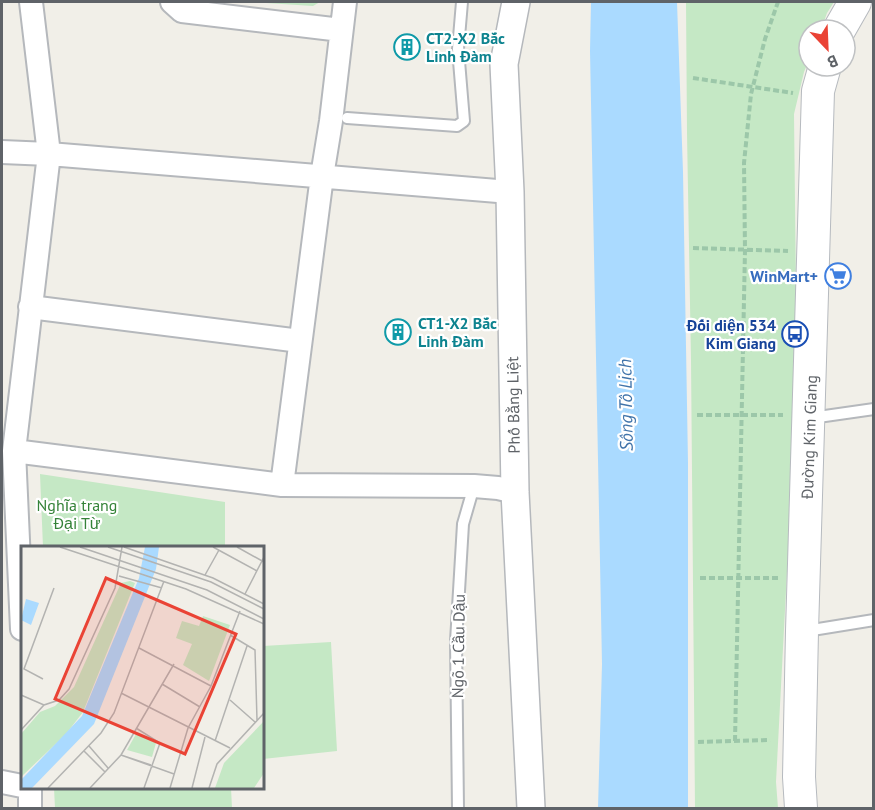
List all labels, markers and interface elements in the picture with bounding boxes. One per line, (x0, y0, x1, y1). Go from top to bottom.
north arrow (797, 18, 857, 78)
place label: CT2-X2 Bắc Linh Đàm (426, 28, 505, 66)
building icon: CT2-X2 Bắc Linh Đàm (392, 32, 422, 62)
text: B (825, 51, 841, 73)
supermarket icon: WinMart+ (823, 261, 853, 291)
place label: WinMart+ (750, 266, 818, 286)
place label: CT1-X2 Bắc Linh Đàm (418, 313, 497, 351)
place label: Đối diện 534 Kim Giang (686, 315, 776, 353)
building icon: CT1-X2 Bắc Linh Đàm (383, 317, 413, 347)
bus stop icon: Đối diện 534 Kim Giang (780, 319, 810, 349)
street label: Phố Bằng Liệt (502, 356, 524, 454)
water label: Sông Tô Lịch (613, 359, 638, 451)
street label: Đường Kim Giang (797, 375, 821, 500)
park label: Nghĩa trang Đại Từ (37, 495, 117, 533)
inset map (21, 546, 264, 789)
street label: Ngõ 1 Cầu Dậu (447, 594, 469, 698)

